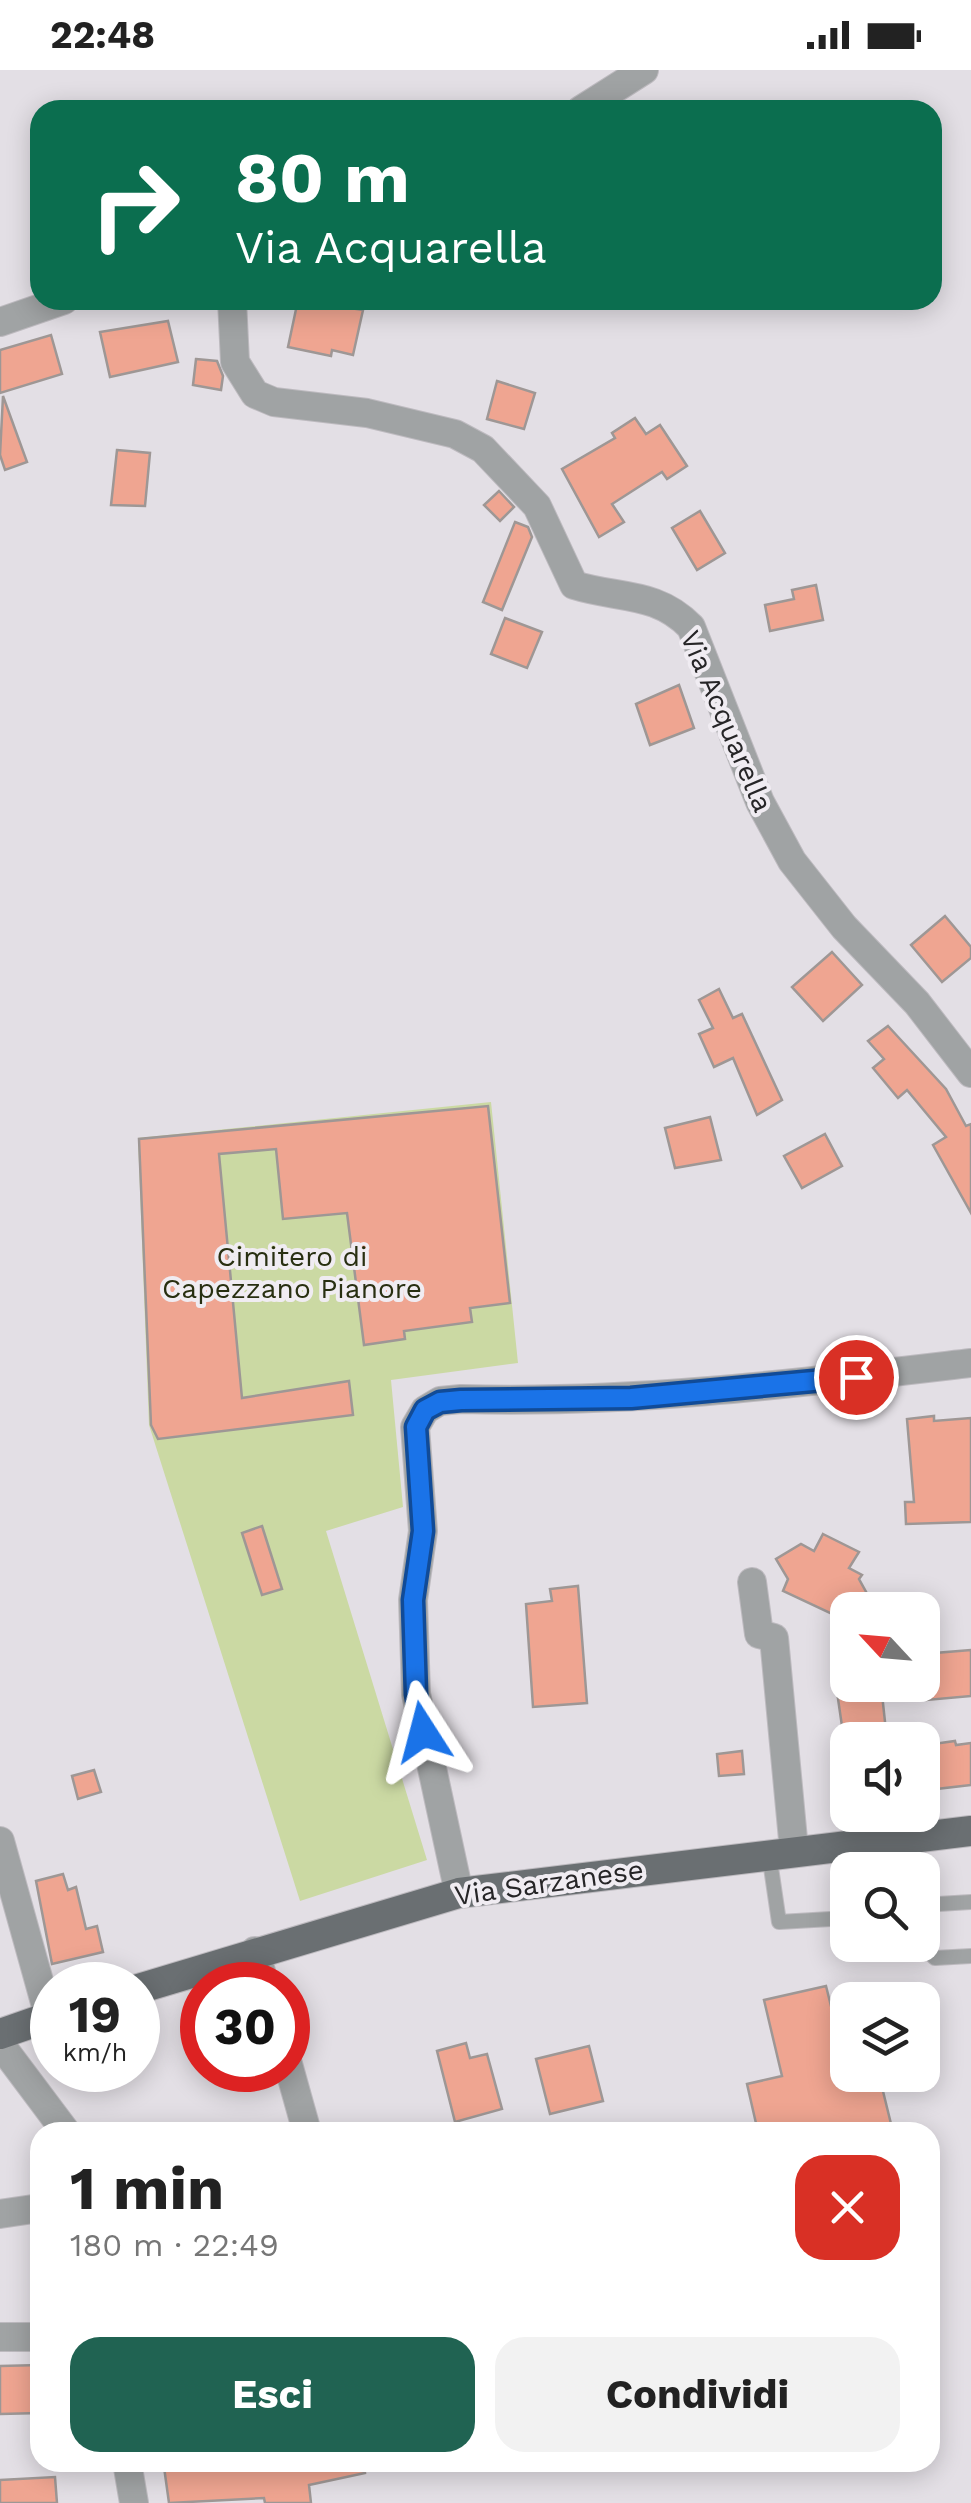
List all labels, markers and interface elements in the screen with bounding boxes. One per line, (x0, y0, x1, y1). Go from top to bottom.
text: 22:48 (50, 13, 155, 57)
text: 80 m (235, 137, 410, 219)
icon: right (70, 140, 200, 270)
text: Via Acquarella (235, 221, 547, 274)
street label: Via Acquarella (673, 625, 780, 817)
park label: Cimitero di Capezzano Pianore (162, 1240, 422, 1305)
pin (814, 1335, 899, 1420)
icon: arrive (829, 1350, 884, 1405)
north arrow (830, 1592, 940, 1702)
map controls (830, 1592, 940, 2092)
position arrow (371, 1680, 475, 1784)
button: sound (830, 1722, 940, 1832)
button: search (830, 1852, 940, 1962)
street label: Via Sarzanese (452, 1853, 646, 1912)
speed limit sign: 30 (180, 1962, 310, 2092)
button: layers (830, 1982, 940, 2092)
text: 19 (69, 1985, 121, 2044)
text: km/h (63, 2038, 127, 2067)
text: 1 min (70, 2153, 224, 2224)
button: close (795, 2155, 900, 2260)
text: 180 m · 22:49 (70, 2226, 279, 2264)
button: Esci (70, 2337, 475, 2452)
button: Condividi (495, 2337, 900, 2452)

